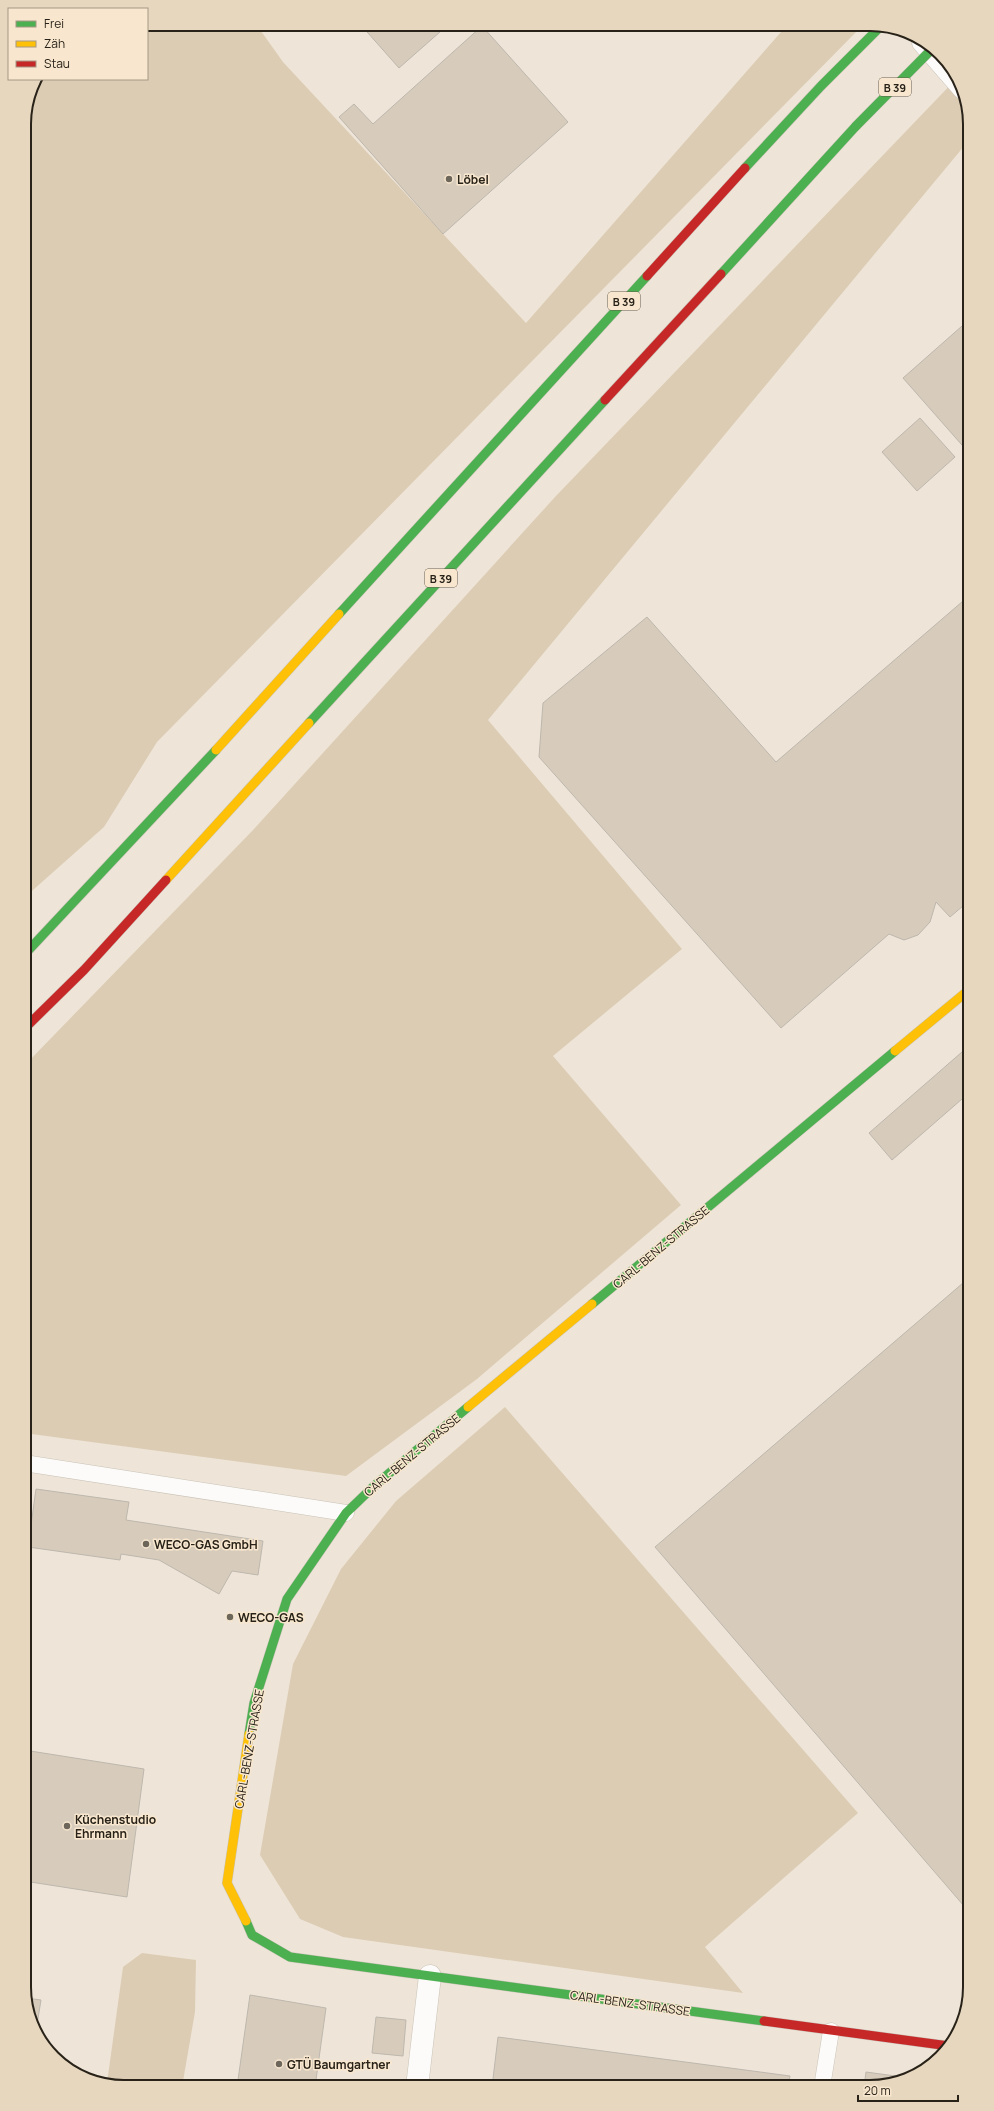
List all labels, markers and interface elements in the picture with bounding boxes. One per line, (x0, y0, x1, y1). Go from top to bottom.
legend (8, 8, 148, 80)
text: Frei (44, 15, 64, 32)
text: Zäh (44, 35, 65, 52)
text: Stau (44, 55, 70, 72)
road number: B 39 (879, 78, 911, 96)
place label: Löbel (457, 171, 489, 188)
marker: Löbel (444, 174, 454, 184)
road number: B 39 (608, 292, 640, 310)
road number: B 39 (425, 569, 457, 587)
street label: CARL-BENZ-STRASSE (609, 1202, 713, 1292)
street label: CARL-BENZ-STRASSE (360, 1410, 464, 1500)
place label: WECO-GAS GmbH (154, 1536, 258, 1553)
marker: WECO-GAS GmbH (141, 1539, 151, 1549)
place label: WECO-GAS (238, 1609, 304, 1626)
marker: WECO-GAS (225, 1612, 235, 1622)
street label: CARL-BENZ-STRASSE (230, 1688, 268, 1810)
place label: Küchenstudio Ehrmann (75, 1811, 156, 1842)
marker: Küchenstudio Ehrmann (62, 1821, 72, 1831)
street label: CARL-BENZ-STRASSE (569, 1986, 691, 2020)
place label: GTÜ Baumgartner (287, 2056, 391, 2073)
marker: GTÜ Baumgartner (274, 2059, 284, 2069)
scale bar (858, 2077, 958, 2103)
text: 20 m (864, 2082, 891, 2099)

